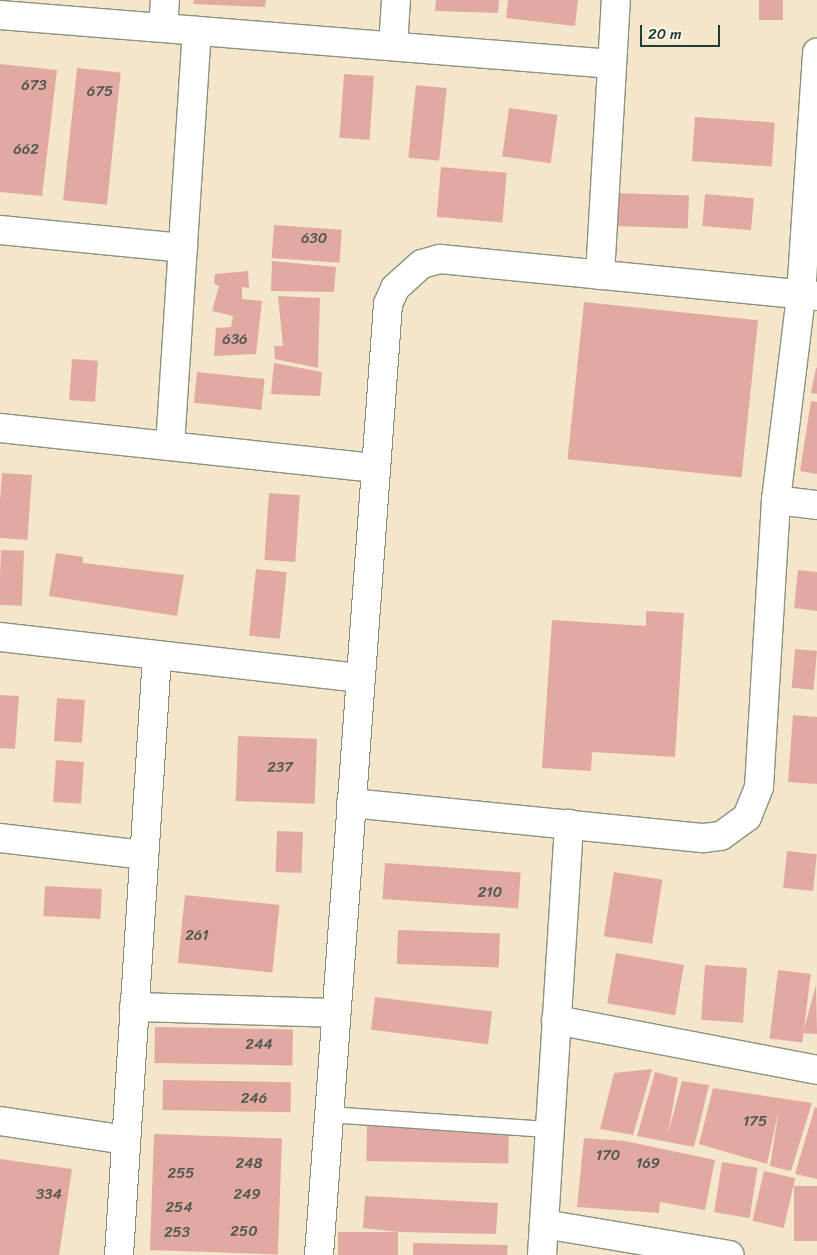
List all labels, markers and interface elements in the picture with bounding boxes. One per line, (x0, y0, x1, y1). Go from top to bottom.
scale bar (642, 15, 722, 47)
text: 20 m (648, 21, 682, 47)
house number: 673 (21, 77, 47, 95)
house number: 675 (87, 83, 113, 101)
house number: 662 (13, 141, 39, 159)
house number: 630 (301, 230, 327, 248)
house number: 636 (222, 331, 248, 349)
house number: 237 (267, 759, 293, 777)
house number: 210 (478, 884, 502, 902)
house number: 261 (185, 927, 209, 945)
house number: 244 (245, 1036, 273, 1054)
house number: 246 (241, 1090, 267, 1108)
house number: 175 (743, 1113, 767, 1131)
house number: 170 (596, 1147, 620, 1165)
house number: 248 (235, 1155, 263, 1173)
house number: 169 (636, 1155, 660, 1173)
house number: 255 (168, 1165, 194, 1183)
house number: 334 (36, 1186, 62, 1204)
house number: 249 (233, 1186, 261, 1204)
house number: 254 (165, 1199, 193, 1217)
house number: 250 (230, 1223, 258, 1241)
house number: 253 (164, 1224, 190, 1242)

